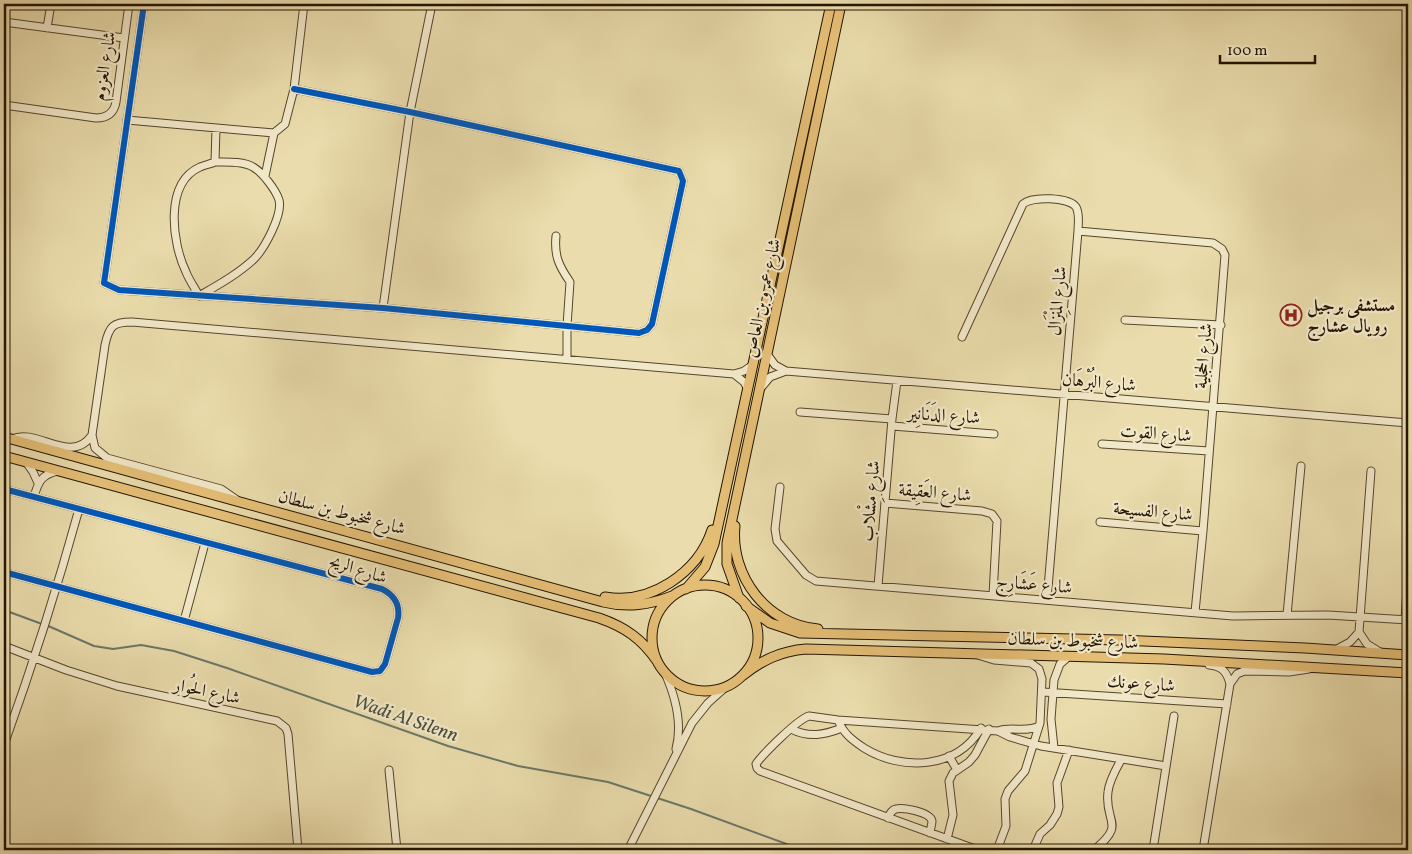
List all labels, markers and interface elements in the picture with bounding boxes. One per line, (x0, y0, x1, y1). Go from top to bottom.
street label: شارع العزوم (88, 30, 125, 103)
scale bar (1220, 32, 1314, 64)
text: 100 m (1227, 41, 1267, 62)
street label: شارع عمرو بن العاص (739, 236, 789, 360)
street label: شارع المِنْزَال (1040, 265, 1075, 337)
place label: مستشفى برجيل رويال عشارج (1307, 294, 1395, 342)
hospital icon: مستشفى برجيل رويال عشارج (1279, 303, 1303, 327)
street label: شارع الحجلية (1189, 322, 1221, 390)
street label: شارع البُرْهَان (1061, 364, 1137, 400)
street label: شارع الدَنَانِير (905, 399, 981, 432)
street label: شارع القوت (1119, 420, 1192, 450)
street label: شارع مِشْلاب (853, 459, 888, 543)
street label: شارع العَقِيقة (897, 476, 973, 510)
street label: شارع شخبوط بن سلطان (275, 484, 408, 543)
street label: شارع الفسيحة (1112, 497, 1194, 529)
street label: شارع الريح (325, 550, 390, 593)
street label: شارع عَشَارِج (994, 568, 1073, 603)
street label: شارع شخبوط بن سلطان (1007, 627, 1139, 657)
street label: شارع الحُوار (169, 669, 243, 713)
street label: شارع عونك (1106, 670, 1176, 700)
water label: Wadi Al Silenn (349, 689, 462, 749)

